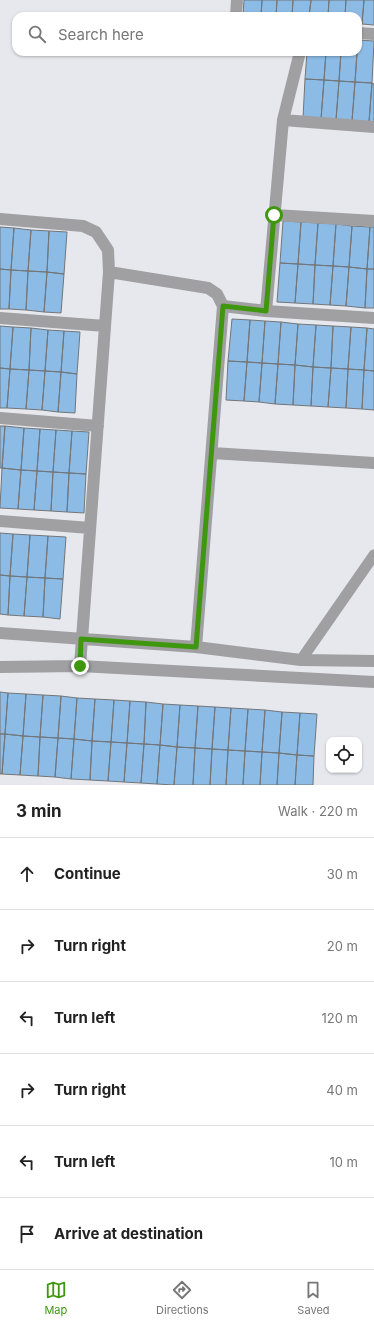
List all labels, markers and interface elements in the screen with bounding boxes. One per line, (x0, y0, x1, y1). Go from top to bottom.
search box (12, 12, 362, 56)
icon: search (26, 23, 48, 45)
text: Search here (58, 25, 144, 44)
route start (265, 206, 283, 224)
route end (71, 657, 89, 675)
map controls (326, 737, 362, 773)
button: locate (326, 737, 362, 773)
text: 3 min (16, 801, 62, 821)
text: Walk · 220 m (278, 803, 358, 819)
icon: ahead (16, 863, 38, 885)
text: Continue (54, 864, 121, 883)
text: 30 m (327, 866, 358, 882)
icon: right (16, 935, 38, 957)
text: Turn right (54, 936, 126, 955)
text: 20 m (327, 938, 358, 954)
icon: left (16, 1007, 38, 1029)
text: Turn left (54, 1008, 115, 1027)
text: 120 m (322, 1010, 358, 1026)
icon: right (16, 1079, 38, 1101)
text: Turn right (54, 1080, 126, 1099)
text: 40 m (326, 1082, 358, 1098)
icon: left (16, 1151, 38, 1173)
text: Turn left (54, 1152, 115, 1171)
text: 10 m (329, 1154, 358, 1170)
icon: arrive (16, 1223, 38, 1245)
text: Arrive at destination (54, 1224, 203, 1243)
tab: Map (44, 1279, 67, 1317)
tab: Directions (156, 1279, 209, 1317)
tab: Saved (297, 1279, 330, 1317)

